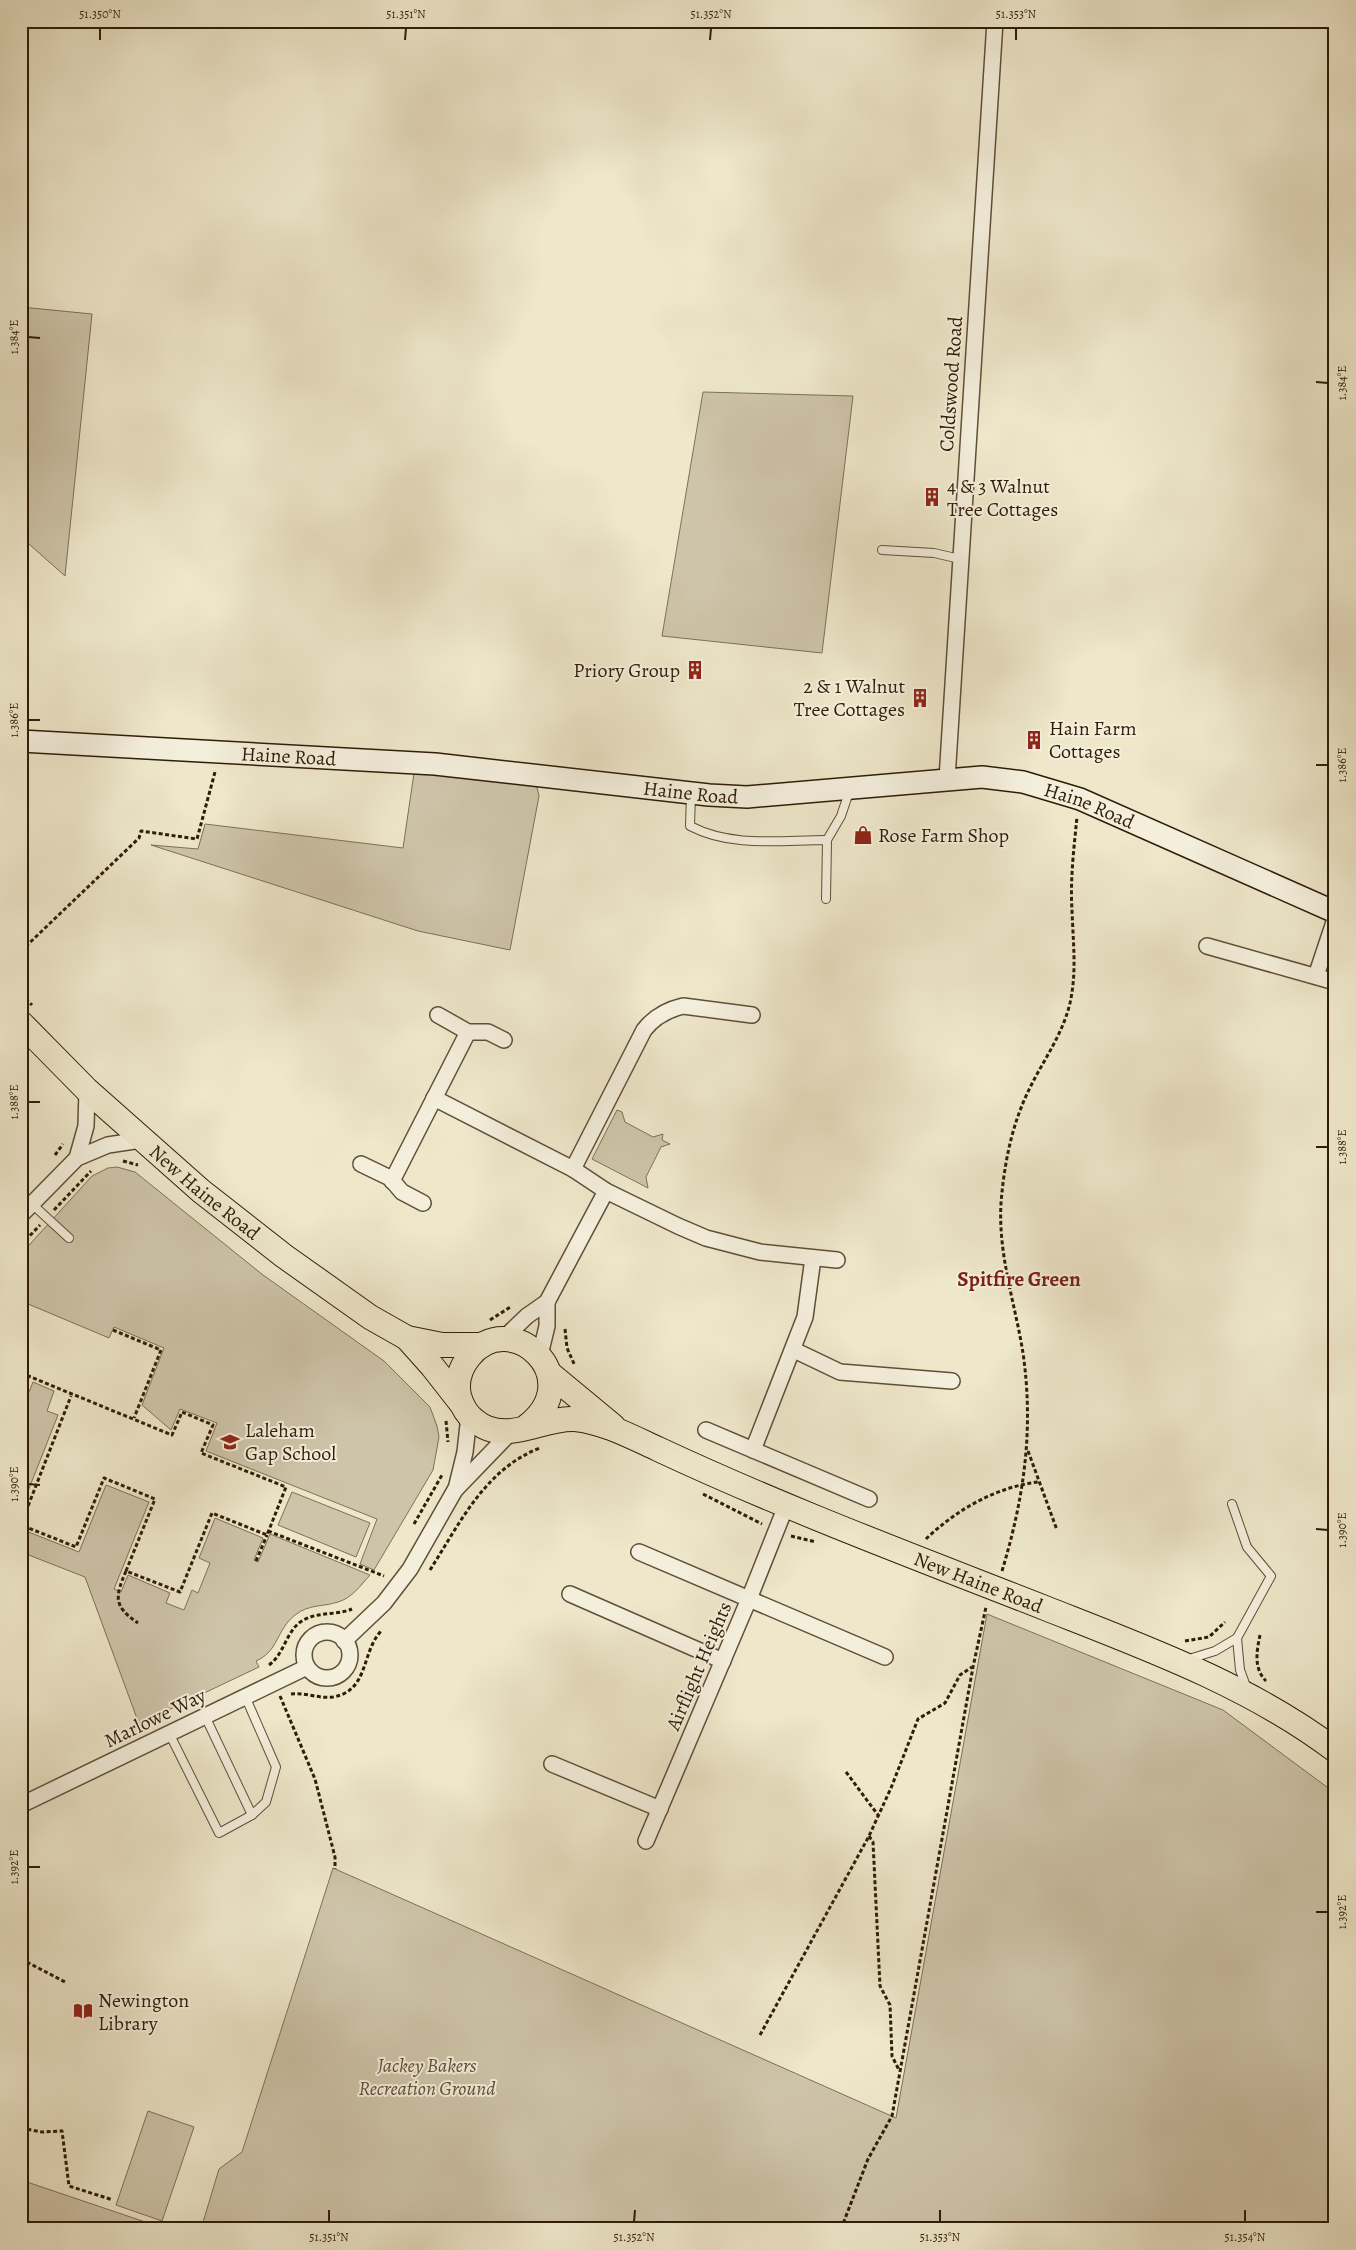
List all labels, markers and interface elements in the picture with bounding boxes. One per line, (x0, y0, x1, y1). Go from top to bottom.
text: 51.350°N (79, 6, 121, 22)
text: 51.351°N (386, 6, 426, 22)
text: 51.352°N (690, 6, 732, 22)
text: 51.353°N (996, 6, 1037, 22)
street label: Coldswood Road (933, 315, 969, 453)
text: 1.384°E (6, 320, 22, 354)
text: 1.384°E (1334, 366, 1350, 400)
place label: 4 & 3 Walnut Tree Cottages (947, 473, 1058, 523)
building icon: 4 & 3 Walnut Tree Cottages (921, 486, 943, 508)
place label: Priory Group (573, 657, 680, 684)
building icon: Priory Group (684, 659, 706, 681)
place label: 2 & 1 Walnut Tree Cottages (794, 673, 905, 723)
building icon: 2 & 1 Walnut Tree Cottages (909, 687, 931, 709)
text: 1.386°E (6, 703, 22, 737)
place label: Hain Farm Cottages (1049, 715, 1137, 765)
building icon: Hain Farm Cottages (1023, 729, 1045, 751)
street label: Haine Road (240, 740, 337, 772)
text: 1.386°E (1334, 748, 1350, 782)
street label: Haine Road (642, 774, 739, 810)
street label: Haine Road (1041, 776, 1139, 835)
place label: Rose Farm Shop (878, 822, 1009, 849)
shop icon: Rose Farm Shop (852, 824, 874, 846)
text: 1.388°E (6, 1084, 22, 1120)
text: 1.388°E (1334, 1129, 1350, 1165)
street label: New Haine Road (144, 1138, 266, 1246)
district label: Spitfire Green (957, 1265, 1081, 1293)
place label: Laleham Gap School (245, 1417, 336, 1467)
school or university icon: Laleham Gap School (219, 1431, 241, 1453)
text: 1.390°E (6, 1466, 22, 1502)
text: 1.390°E (1334, 1512, 1350, 1548)
street label: New Haine Road (910, 1545, 1047, 1620)
street label: Airflight Heights (659, 1597, 738, 1736)
street label: Marlowe Way (100, 1681, 211, 1754)
text: 1.392°E (6, 1850, 22, 1884)
text: 1.392°E (1334, 1895, 1350, 1929)
place label: Newington Library (98, 1987, 189, 2037)
library icon: Newington Library (72, 2000, 94, 2022)
park label: Jackey Bakers Recreation Ground (359, 2052, 496, 2102)
text: 51.351°N (309, 2229, 349, 2245)
text: 51.352°N (613, 2229, 655, 2245)
text: 51.353°N (920, 2229, 961, 2245)
text: 51.354°N (1225, 2229, 1266, 2245)

